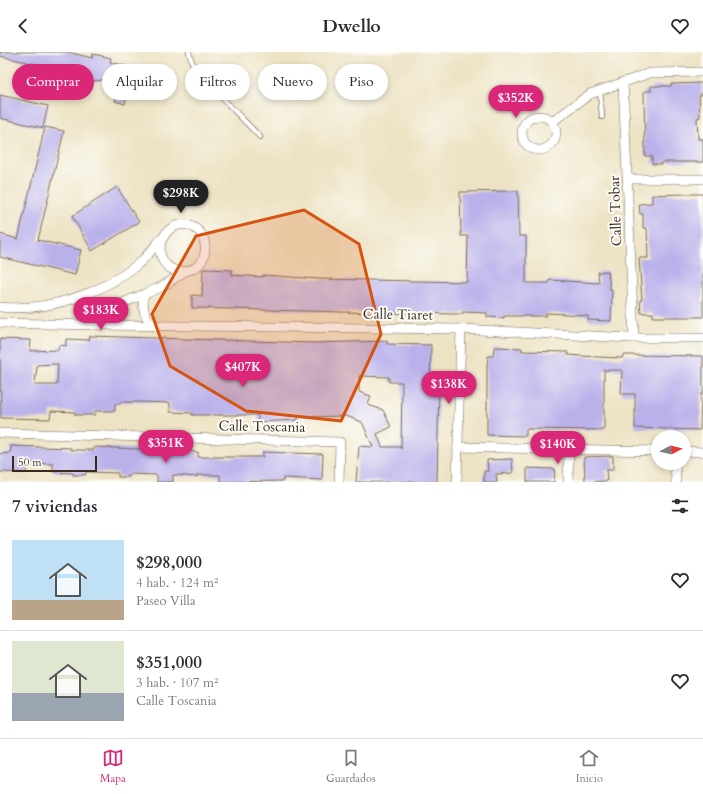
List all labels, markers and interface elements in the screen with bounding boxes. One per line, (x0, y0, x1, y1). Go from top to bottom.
text: Dwello (322, 14, 381, 39)
icon: back (12, 15, 34, 37)
icon: heart (669, 15, 691, 37)
chip: Comprar (12, 64, 94, 100)
chip: Alquilar (102, 64, 177, 100)
chip: Filtros (185, 64, 250, 100)
chip: Nuevo (258, 64, 327, 100)
chip: Piso (335, 64, 388, 100)
pin: $352K (488, 85, 544, 119)
text: $352K (497, 89, 535, 107)
street label: Calle Tobar (605, 175, 626, 247)
pin: $298K (153, 180, 209, 214)
text: $298K (162, 184, 200, 202)
pin: $183K (73, 297, 129, 331)
text: $183K (82, 301, 120, 319)
street label: Calle Tiaret (363, 304, 434, 325)
pin: $407K (215, 354, 271, 388)
text: $407K (224, 358, 262, 376)
pin: $138K (421, 371, 477, 405)
text: $138K (430, 375, 468, 393)
street label: Calle Toscania (218, 416, 306, 437)
pin: $351K (138, 430, 194, 464)
north arrow (651, 430, 691, 470)
map controls (651, 430, 691, 470)
pin: $140K (530, 431, 586, 465)
text: $351K (147, 434, 185, 452)
text: $140K (539, 435, 577, 453)
scale bar (12, 454, 97, 473)
text: 50 m (18, 455, 42, 470)
text: 7 viviendas (12, 495, 98, 518)
icon: filters (669, 495, 691, 517)
text: $298,000 (136, 551, 202, 574)
icon: home (44, 556, 92, 604)
icon: heart (669, 569, 691, 591)
text: 4 hab. · 124 m² (136, 574, 218, 592)
text: Paseo Villa (136, 592, 196, 610)
text: $351,000 (136, 651, 202, 674)
icon: home (44, 657, 92, 705)
icon: heart (669, 670, 691, 692)
text: 3 hab. · 107 m² (136, 674, 218, 692)
text: Calle Toscania (136, 692, 217, 710)
tab: Mapa (100, 747, 126, 786)
tab: Guardados (326, 747, 376, 786)
tab: Inicio (576, 747, 603, 786)

